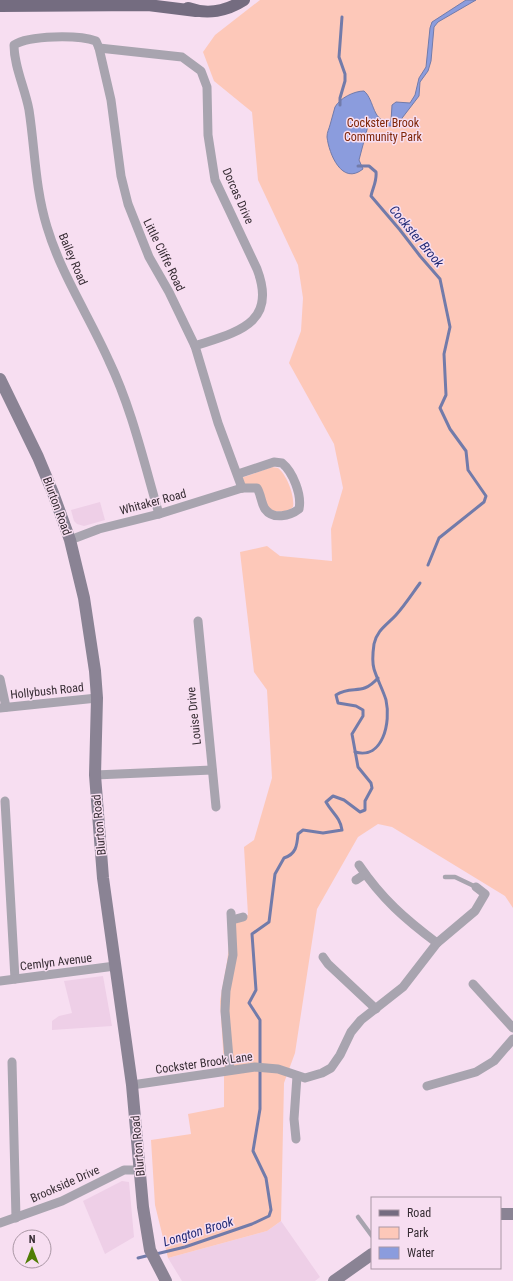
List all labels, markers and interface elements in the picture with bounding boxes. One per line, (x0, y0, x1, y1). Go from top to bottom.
park label: Cockster Brook Community Park (344, 116, 423, 144)
street label: Dorcas Drive (219, 166, 257, 227)
water label: Cockster Brook (386, 202, 447, 271)
street label: Little Cliffe Road (140, 216, 188, 294)
street label: Bailey Road (56, 231, 90, 287)
street label: Blurton Road (40, 475, 74, 537)
street label: Whitaker Road (118, 486, 188, 518)
street label: Hollybush Road (10, 680, 84, 702)
street label: Louise Drive (184, 686, 204, 746)
street label: Blurton Road (89, 794, 109, 856)
street label: Cemlyn Avenue (19, 951, 93, 973)
street label: Cockster Brook Lane (154, 1049, 254, 1077)
street label: Blurton Road (128, 1115, 148, 1177)
street label: Brookside Drive (28, 1162, 102, 1205)
legend (371, 1197, 501, 1269)
text: Road (407, 1206, 431, 1220)
water label: Longton Brook (161, 1214, 235, 1249)
text: Park (407, 1226, 429, 1240)
north arrow (12, 1229, 52, 1269)
text: N (29, 1233, 36, 1246)
text: Water (407, 1246, 435, 1260)

